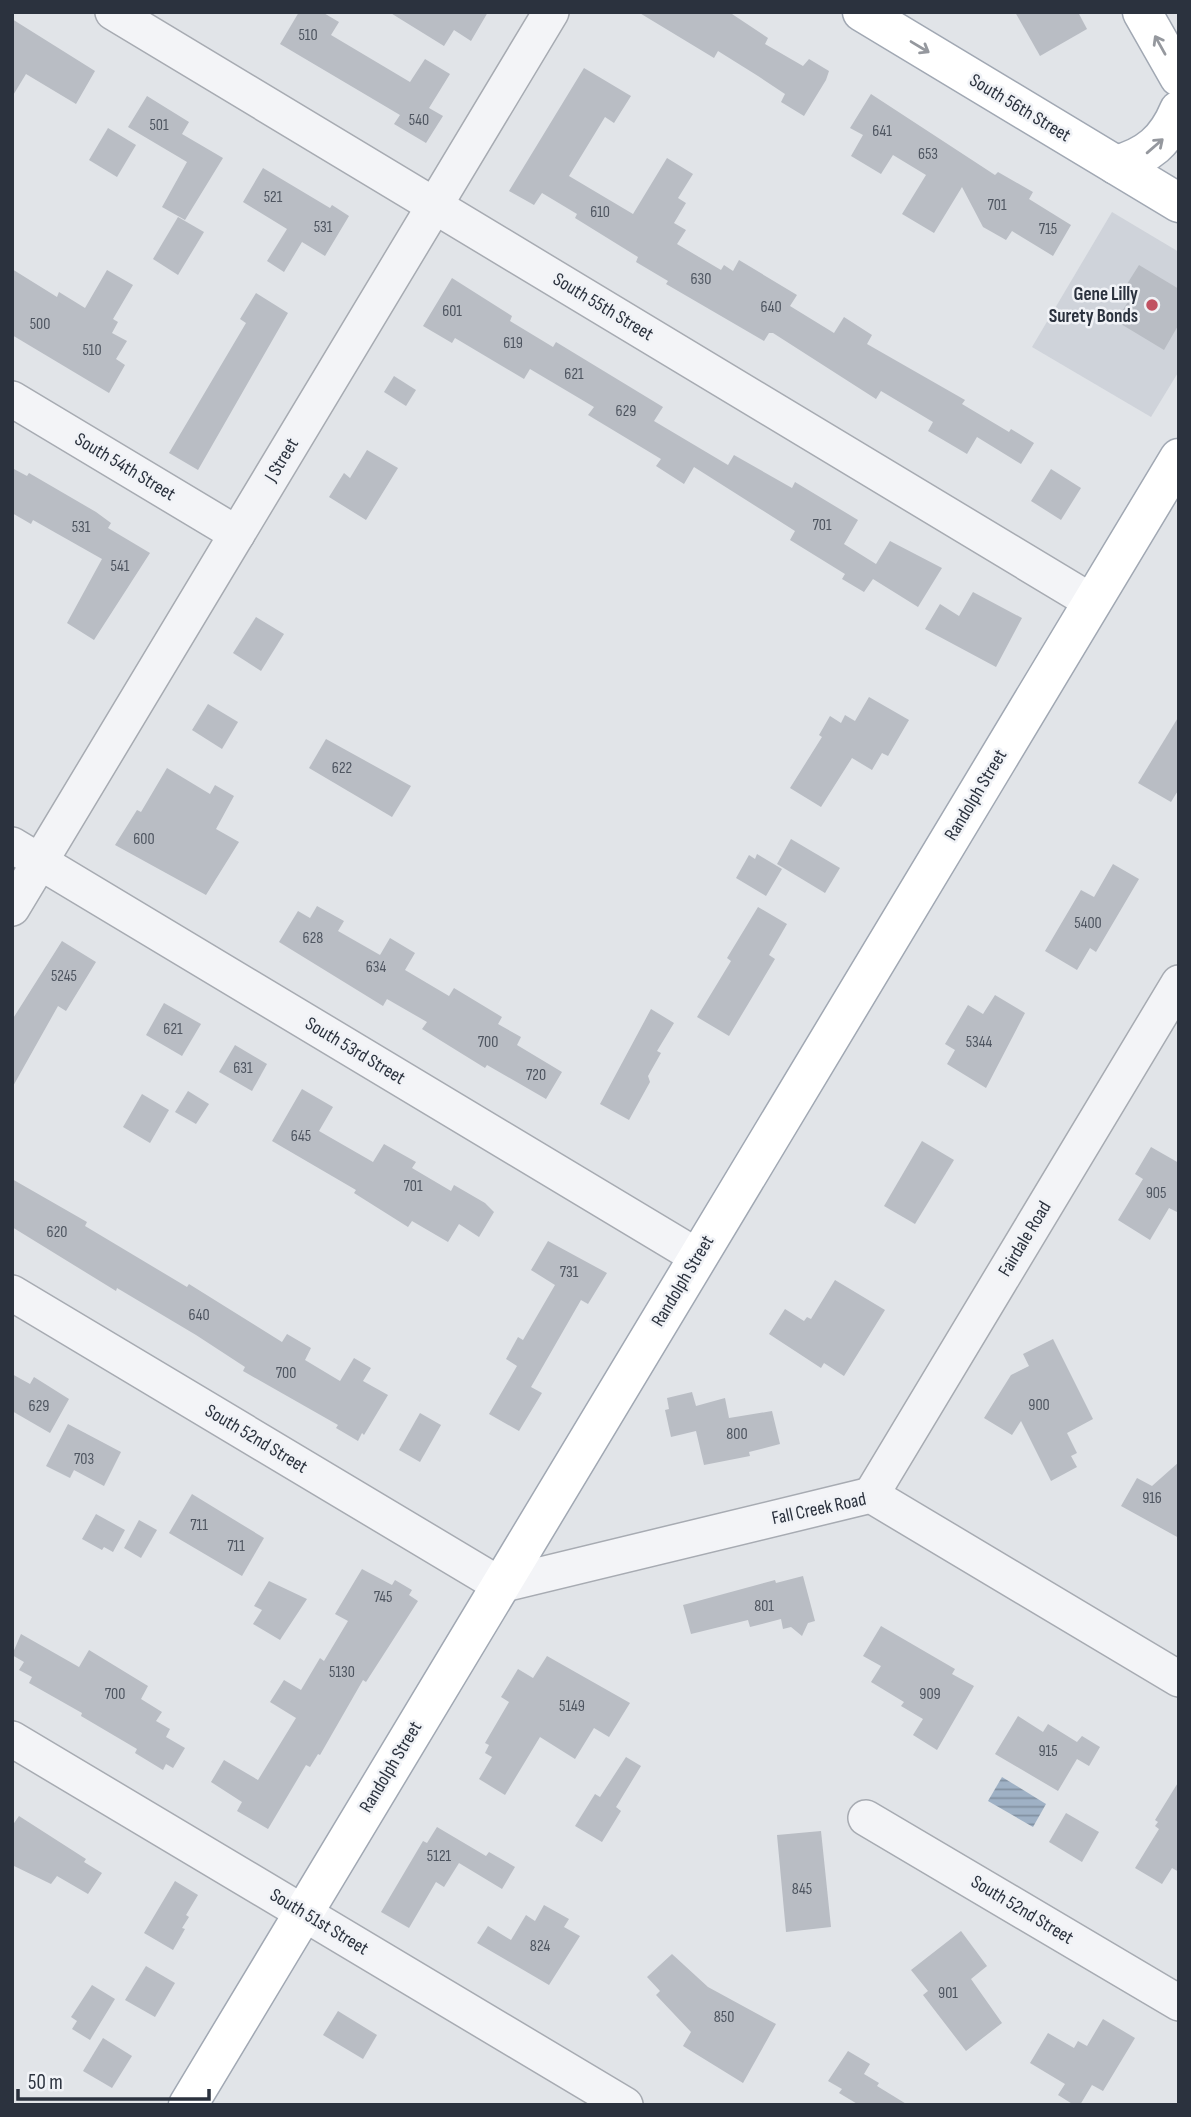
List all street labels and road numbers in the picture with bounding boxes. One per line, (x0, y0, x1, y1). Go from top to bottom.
street label: South 56th Street (965, 69, 1075, 147)
street label: South 55th Street (549, 268, 658, 346)
street label: South 54th Street (70, 428, 180, 506)
street label: J Street (260, 434, 304, 487)
street label: Randolph Street (940, 745, 1012, 845)
street label: South 53rd Street (301, 1012, 409, 1090)
street label: Fairdale Road (994, 1197, 1056, 1281)
street label: Randolph Street (647, 1231, 719, 1331)
street label: South 52nd Street (201, 1399, 312, 1479)
street label: Fall Creek Road (770, 1488, 868, 1530)
street label: Randolph Street (355, 1717, 427, 1817)
street label: South 52nd Street (967, 1870, 1078, 1950)
street label: South 51st Street (266, 1884, 373, 1961)

